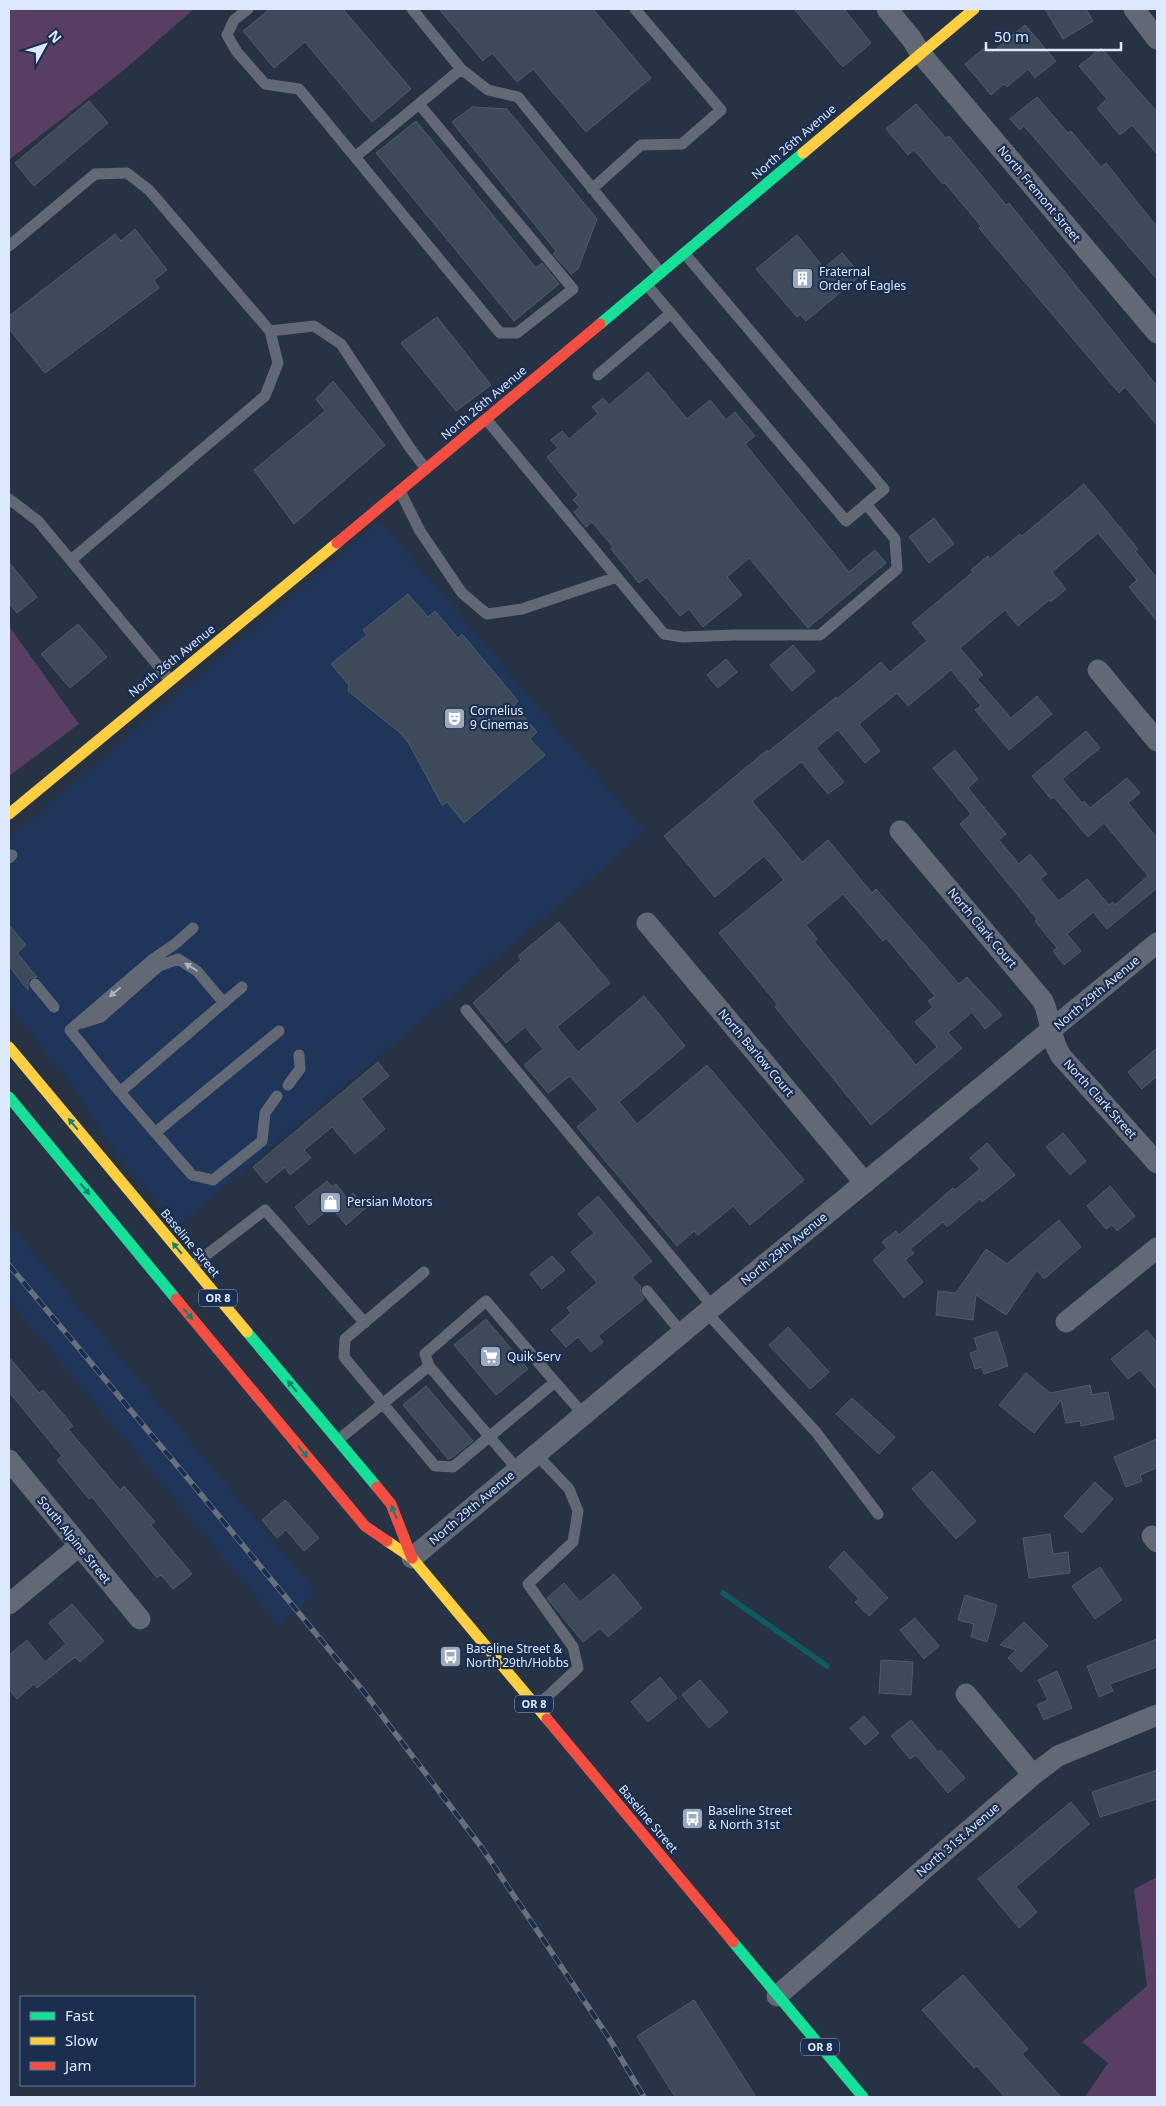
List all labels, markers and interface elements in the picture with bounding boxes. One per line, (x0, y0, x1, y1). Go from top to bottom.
north arrow (20, 20, 70, 70)
scale bar (986, 20, 1121, 52)
text: N (44, 26, 66, 47)
text: 50 m (994, 26, 1029, 46)
street label: North 26th Avenue (748, 100, 840, 183)
street label: North Fremont Street (994, 142, 1085, 246)
place label: Fraternal Order of Eagles (819, 263, 906, 294)
building icon: Fraternal Order of Eagles (791, 267, 815, 291)
street label: North 26th Avenue (437, 362, 530, 443)
street label: North 26th Avenue (125, 620, 219, 701)
place label: Cornelius 9 Cinemas (470, 702, 529, 733)
theatre icon: Cornelius 9 Cinemas (442, 706, 466, 730)
street label: North Clark Court (944, 884, 1021, 972)
street label: North 29th Avenue (1050, 952, 1143, 1033)
one-way arrow (184, 963, 197, 972)
one-way arrow (109, 986, 121, 997)
street label: North Barlow Court (715, 1005, 799, 1101)
street label: North Clark Street (1060, 1055, 1141, 1143)
one-way arrow (67, 1117, 78, 1130)
one-way arrow (79, 1182, 90, 1195)
shop icon: Persian Motors (319, 1190, 343, 1214)
place label: Persian Motors (347, 1193, 433, 1210)
street label: Baseline Street (157, 1205, 224, 1281)
street label: North 29th Avenue (737, 1208, 831, 1289)
one-way arrow (171, 1242, 182, 1255)
road number: OR 8 (199, 1290, 237, 1306)
one-way arrow (183, 1307, 194, 1320)
supermarket icon: Quik Serv (479, 1345, 503, 1369)
place label: Quik Serv (507, 1348, 562, 1365)
one-way arrow (287, 1380, 298, 1393)
one-way arrow (298, 1445, 309, 1458)
street label: North 29th Avenue (425, 1467, 518, 1548)
street label: South Alpine Street (34, 1492, 115, 1588)
one-way arrow (390, 1505, 397, 1520)
place label: Baseline Street & North 29th/Hobbs (466, 1640, 569, 1671)
bus stop icon: Baseline Street & North 29th/Hobbs (438, 1644, 462, 1668)
road number: OR 8 (515, 1696, 553, 1712)
street label: Baseline Street (615, 1781, 682, 1857)
street label: North 31st Avenue (912, 1799, 1003, 1881)
place label: Baseline Street & North 31st (708, 1802, 793, 1833)
bus stop icon: Baseline Street & North 31st (680, 1806, 704, 1830)
legend (20, 1996, 195, 2086)
text: Fast (65, 2005, 94, 2025)
text: Slow (65, 2030, 98, 2050)
road number: OR 8 (801, 2038, 839, 2056)
text: Jam (63, 2055, 92, 2075)

